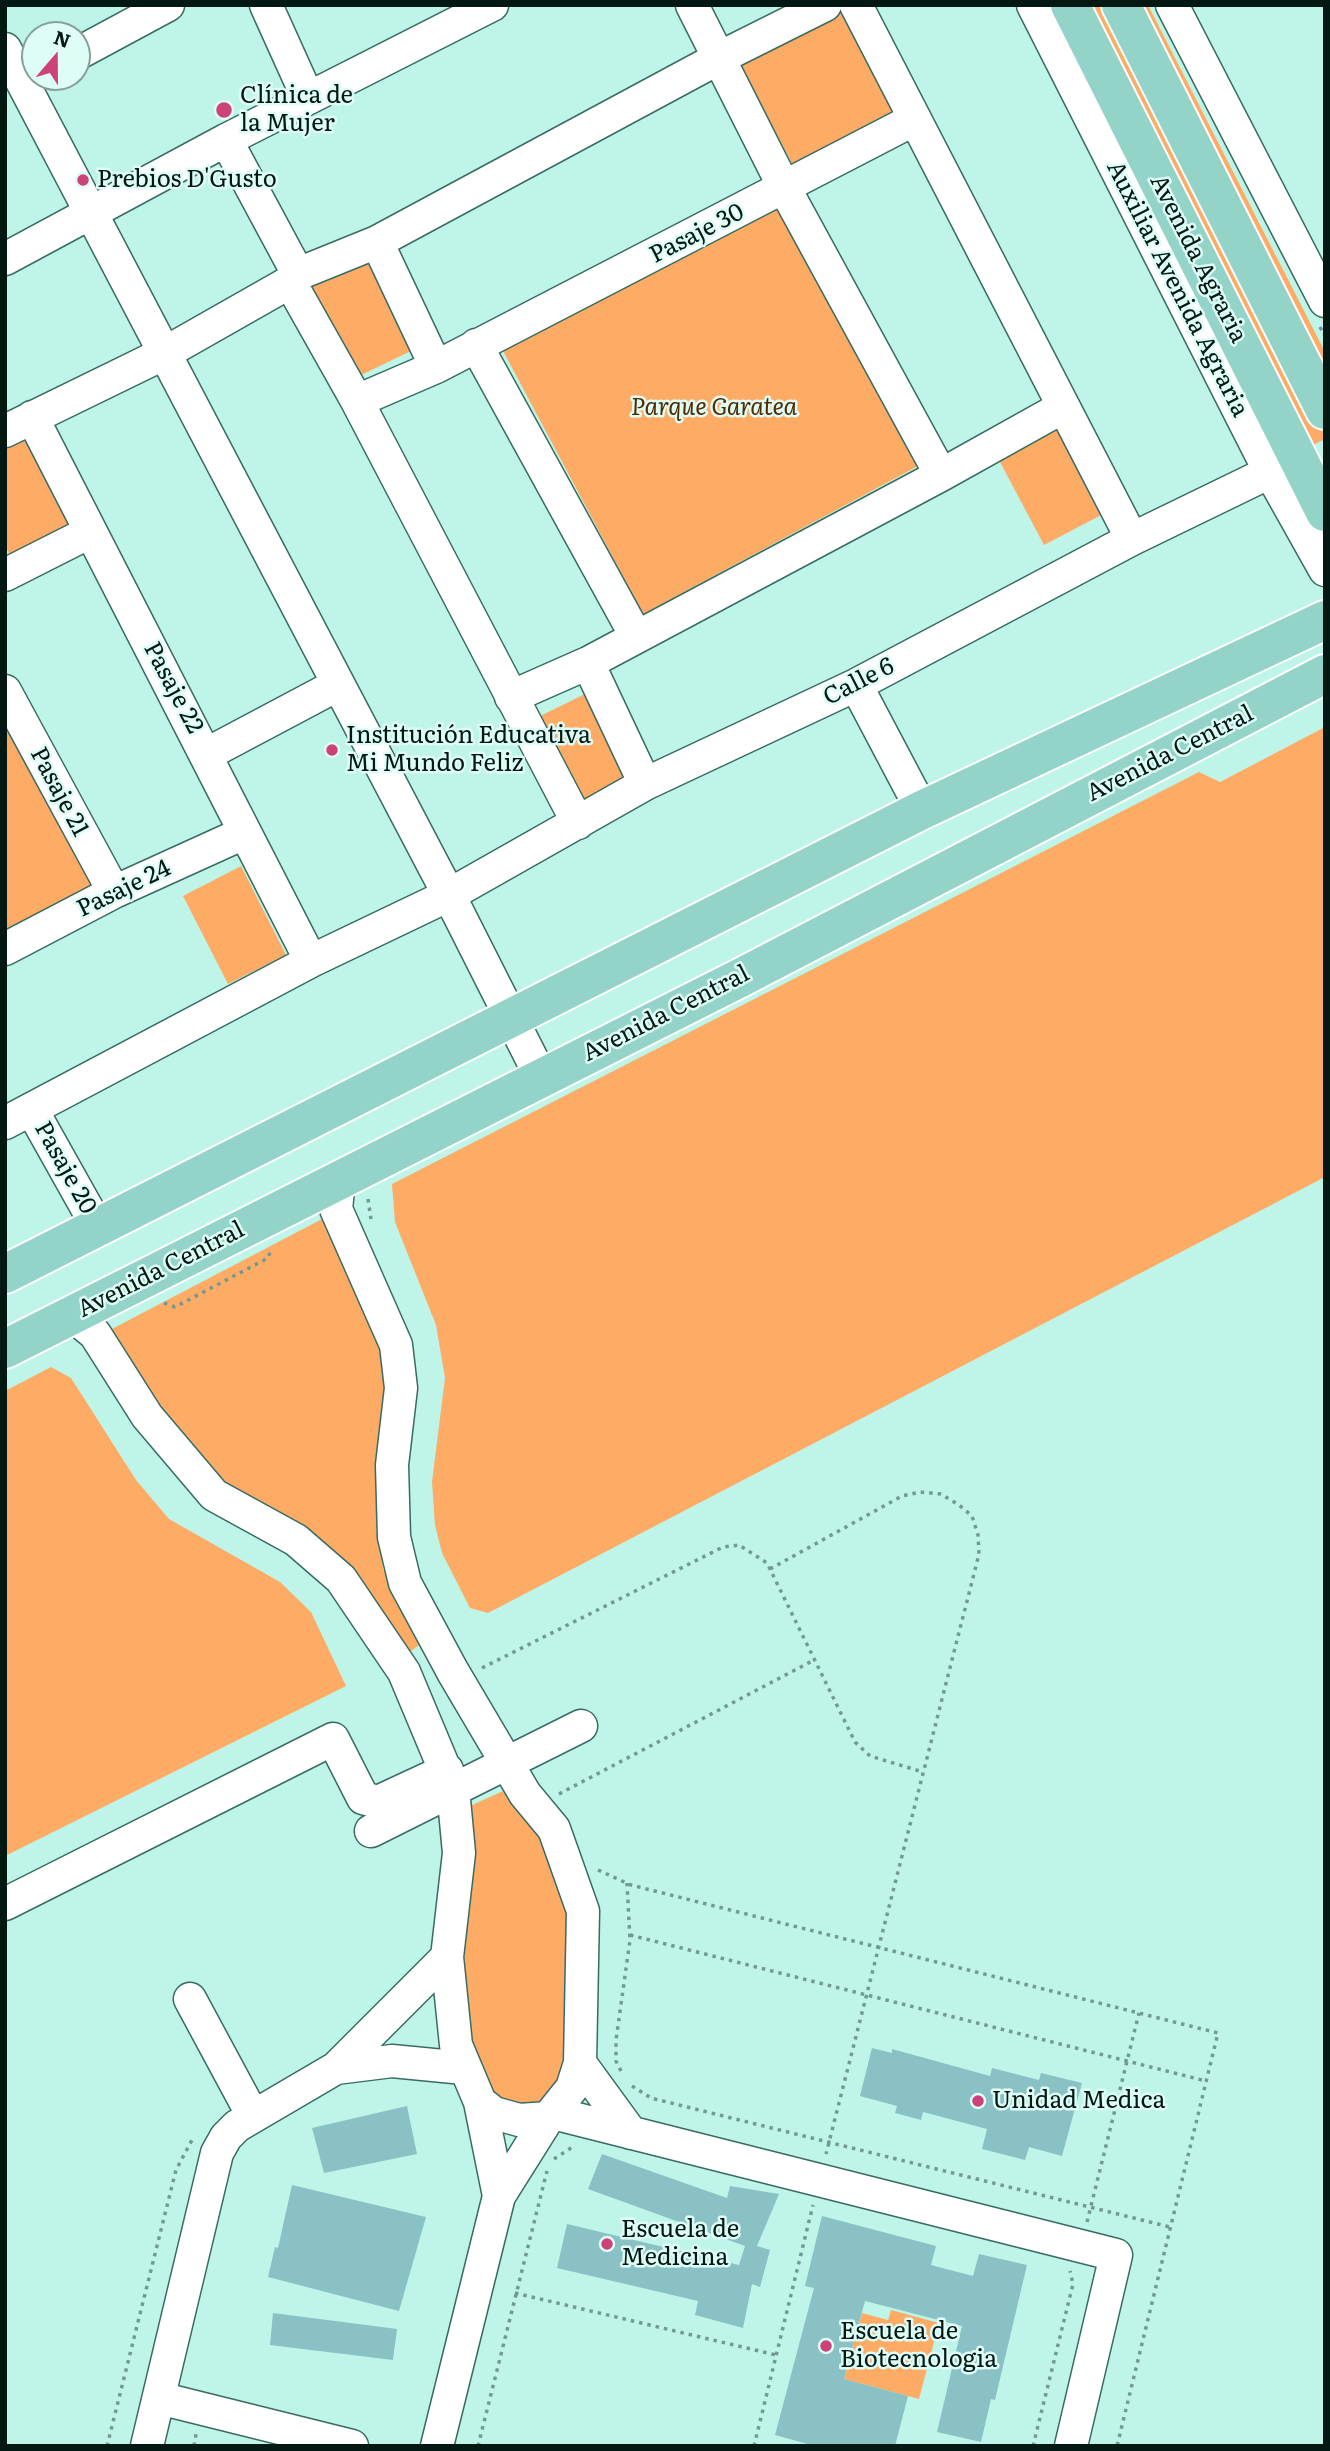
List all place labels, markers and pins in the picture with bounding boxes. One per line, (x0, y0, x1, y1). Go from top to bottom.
place label: Clínica de la Mujer (240, 82, 353, 138)
marker: Clínica de la Mujer (214, 100, 234, 120)
place label: Prebios D'Gusto (97, 166, 277, 194)
marker: Prebios D'Gusto (75, 172, 91, 188)
place label: Institución Educativa Mi Mundo Feliz (346, 722, 591, 778)
marker: Institución Educativa Mi Mundo Feliz (324, 742, 340, 758)
place label: Unidad Medica (992, 2087, 1165, 2115)
marker: Unidad Medica (970, 2093, 986, 2109)
place label: Escuela de Medicina (621, 2216, 739, 2272)
marker: Escuela de Medicina (599, 2236, 615, 2252)
place label: Escuela de Biotecnologia (840, 2318, 997, 2374)
marker: Escuela de Biotecnologia (818, 2338, 834, 2354)

